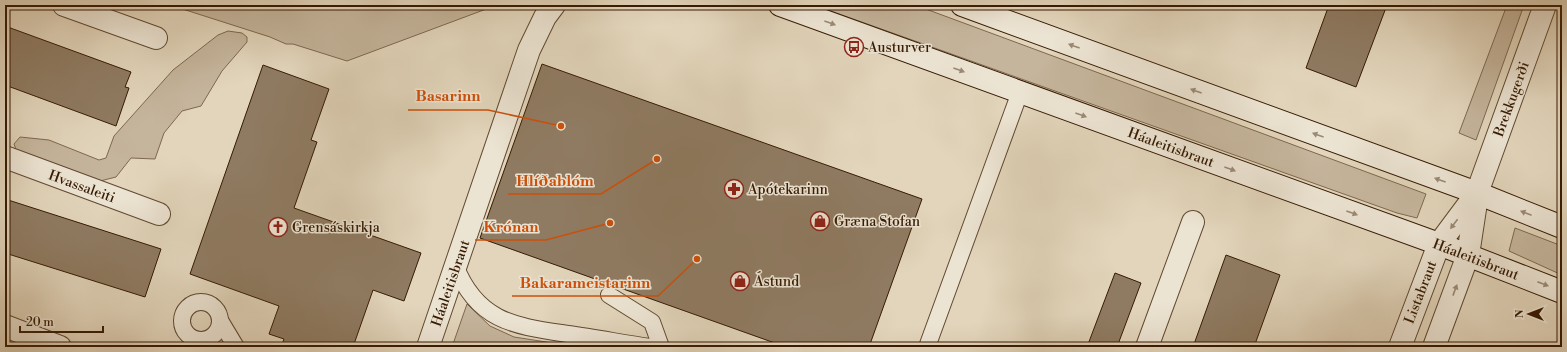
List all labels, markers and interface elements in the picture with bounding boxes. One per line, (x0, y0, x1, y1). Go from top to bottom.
one-way arrow (824, 21, 836, 27)
bus stop icon: Austurver (843, 36, 865, 58)
place label: Austurver (867, 39, 931, 57)
one-way arrow (1068, 43, 1080, 49)
street label: Brekkugerði (1490, 59, 1534, 140)
one-way arrow (953, 68, 965, 74)
callout: Basarinn (408, 83, 488, 110)
text: Basarinn (416, 87, 481, 106)
one-way arrow (1190, 87, 1202, 93)
one-way arrow (1076, 112, 1088, 118)
street label: Háaleitisbraut (1125, 124, 1216, 172)
one-way arrow (1312, 132, 1324, 138)
one-way arrow (1224, 166, 1236, 172)
street label: Hvassaleiti (46, 167, 118, 207)
callout: Hlíðablóm (508, 167, 601, 194)
text: Hlíðablóm (516, 172, 594, 191)
one-way arrow (1434, 177, 1446, 183)
pharmacy icon: Apótekarinn (723, 178, 745, 200)
place label: Apótekarinn (747, 181, 828, 199)
shop icon: Græna Stofan (809, 210, 831, 232)
one-way arrow (1346, 210, 1358, 216)
one-way arrow (1519, 210, 1531, 216)
callout: Krónan (475, 213, 546, 240)
place label: Græna Stofan (834, 213, 921, 231)
church icon: Grensáskirkja (267, 216, 289, 238)
text: Krónan (483, 218, 539, 237)
place label: Grensáskirkja (292, 219, 381, 237)
one-way arrow (1449, 219, 1458, 230)
street label: Háaleitisbraut (1430, 235, 1521, 285)
street label: Háaleitisbraut (428, 237, 474, 329)
street label: Listabraut (1401, 258, 1441, 327)
callout: Bakarameistarinn (512, 269, 658, 296)
shop icon: Ástund (729, 270, 751, 292)
place label: Ástund (753, 271, 799, 291)
text: Bakarameistarinn (520, 274, 651, 293)
one-way arrow (1538, 282, 1550, 288)
one-way arrow (1453, 284, 1459, 296)
north arrow (1509, 294, 1549, 334)
scale bar (20, 308, 103, 334)
text: N (1513, 309, 1527, 318)
text: 20 m (26, 315, 54, 330)

